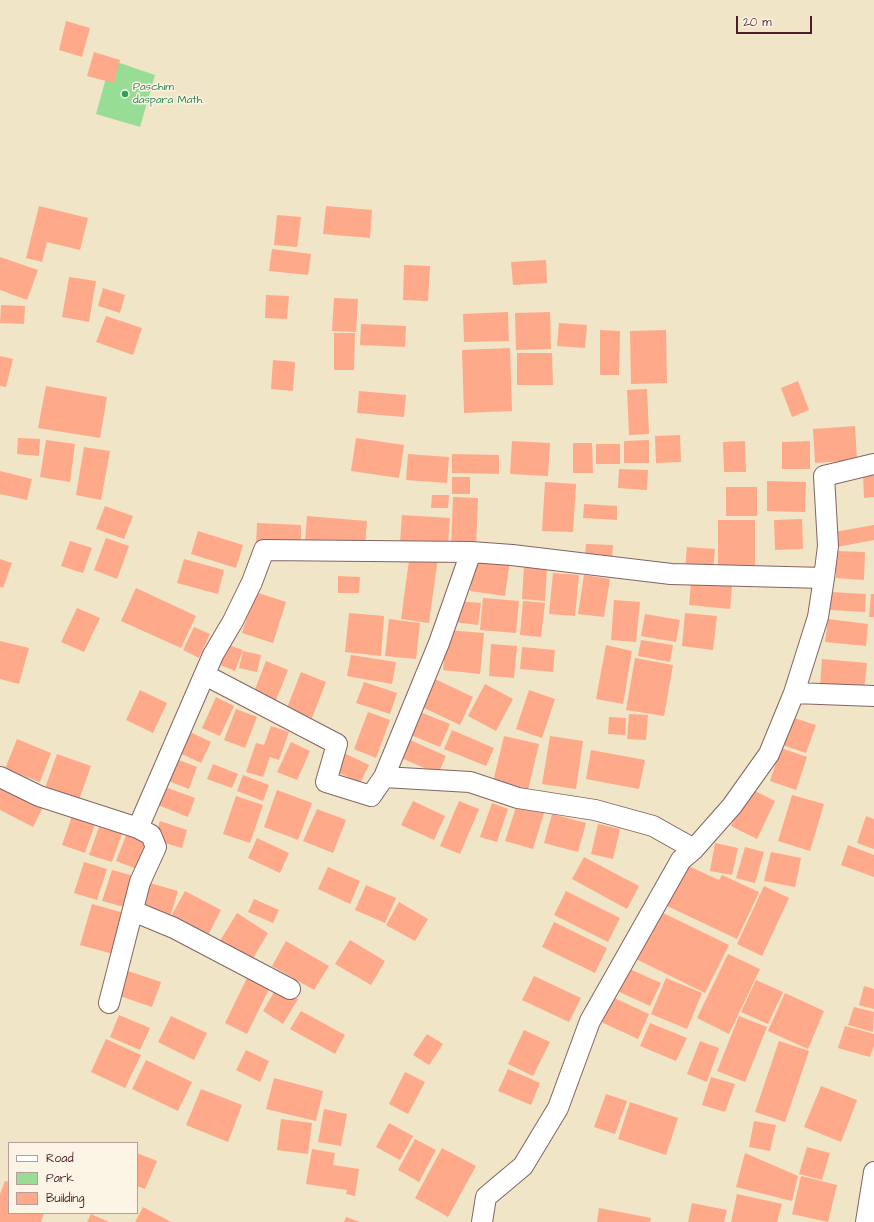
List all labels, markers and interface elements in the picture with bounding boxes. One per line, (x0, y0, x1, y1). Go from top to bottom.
scale bar (738, 8, 814, 34)
text: 20 m (743, 14, 772, 31)
place label: Paschim daspara Math. (133, 81, 204, 107)
marker: Paschim daspara Math. (120, 89, 130, 99)
legend (8, 1142, 138, 1214)
text: Road (46, 1150, 74, 1167)
text: Park (46, 1170, 74, 1187)
text: Building (46, 1190, 84, 1207)

